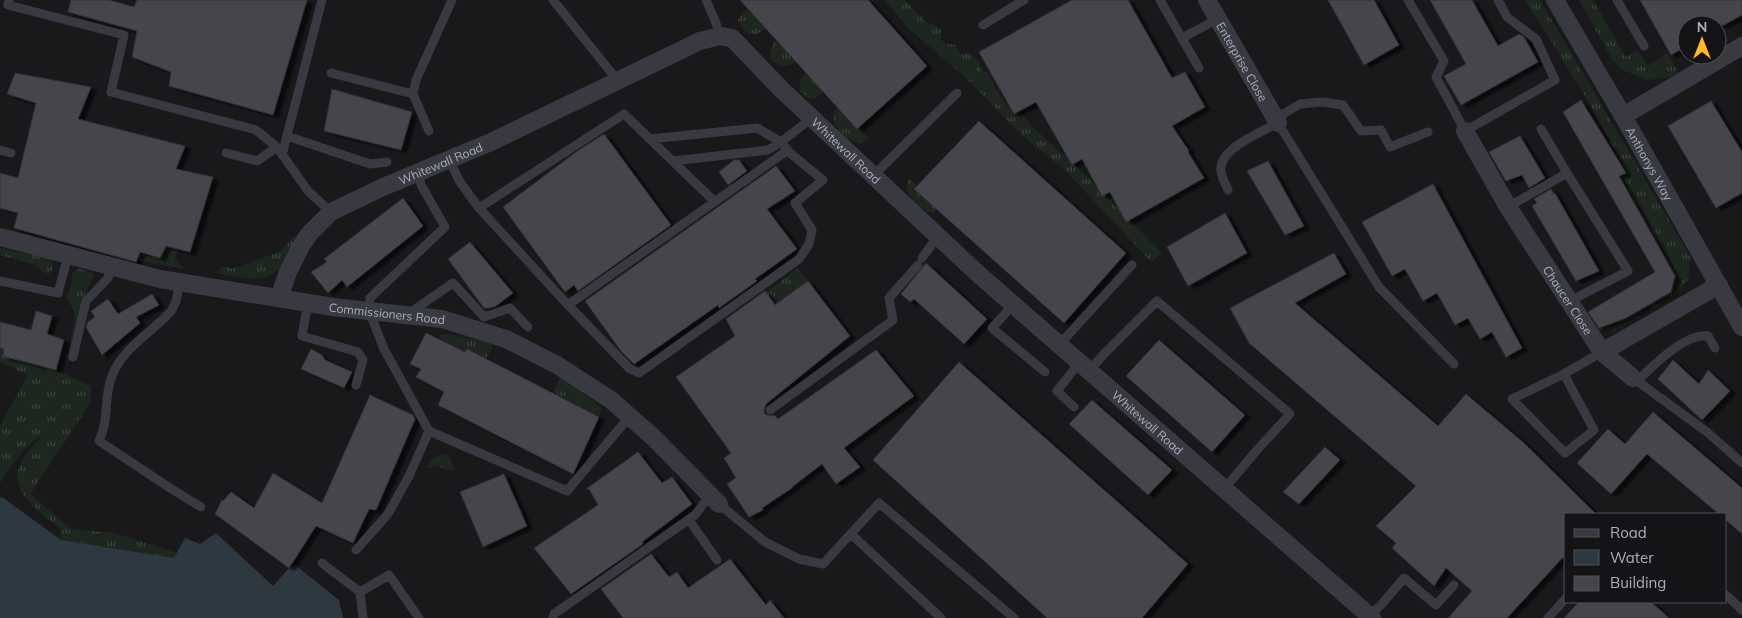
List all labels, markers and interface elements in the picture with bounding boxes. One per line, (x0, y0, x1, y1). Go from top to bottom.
north arrow (1677, 15, 1727, 65)
text: N (1697, 18, 1707, 36)
street label: Enterprise Close (1214, 19, 1271, 104)
street label: Whitewall Road (808, 114, 884, 186)
street label: Anthonys Way (1623, 124, 1677, 204)
street label: Whitewall Road (396, 139, 485, 187)
street label: Chaucer Close (1540, 262, 1596, 337)
street label: Commissioners Road (328, 299, 446, 327)
street label: Whitewall Road (1109, 387, 1186, 457)
legend (1564, 513, 1727, 603)
text: Road (1610, 523, 1647, 542)
text: Water (1610, 548, 1654, 567)
text: Building (1610, 573, 1666, 592)

